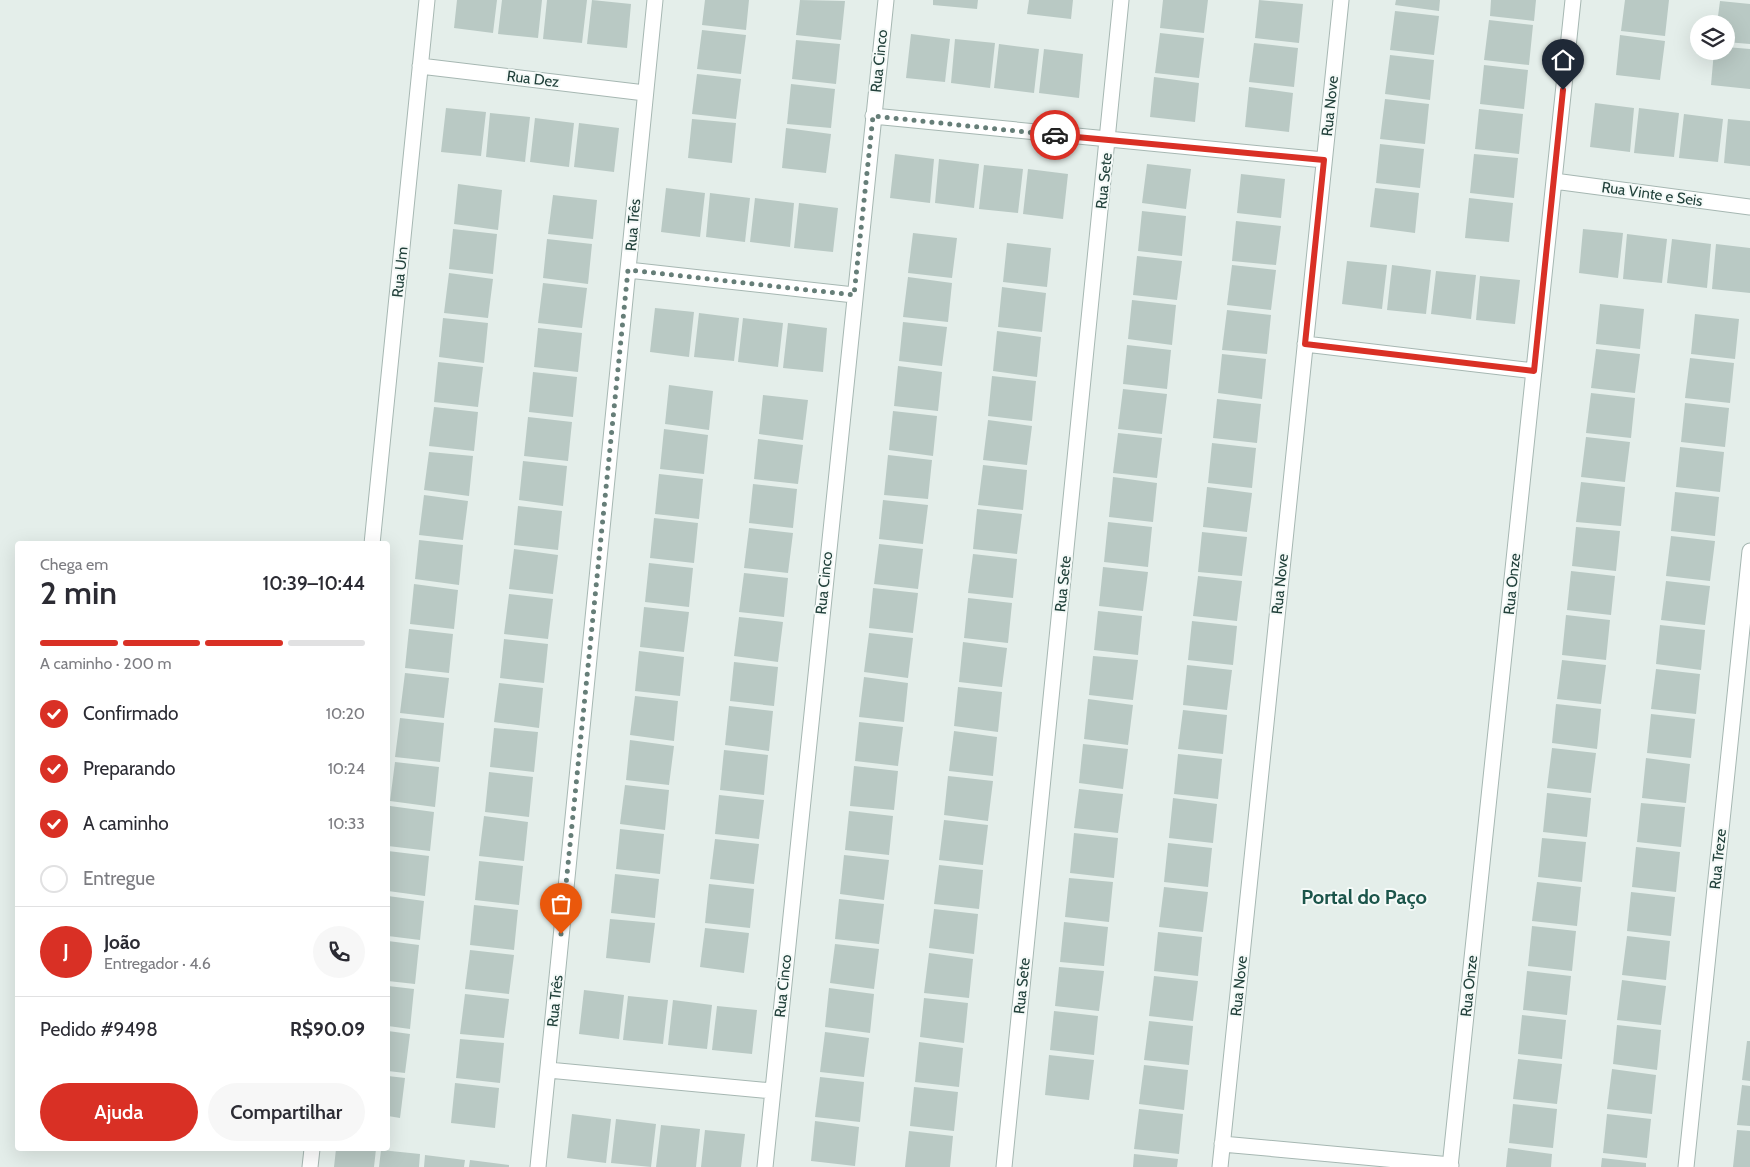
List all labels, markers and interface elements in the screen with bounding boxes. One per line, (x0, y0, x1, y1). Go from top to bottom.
map controls (1690, 15, 1735, 60)
button: layers (1690, 15, 1735, 60)
street label: Rua Cinco (867, 28, 891, 94)
pin (1542, 39, 1584, 90)
icon: home (1549, 46, 1577, 74)
street label: Rua Dez (506, 67, 560, 91)
street label: Rua Nove (1318, 75, 1342, 137)
courier (1030, 110, 1080, 160)
icon: car (1041, 121, 1069, 149)
street label: Rua Sete (1092, 152, 1116, 210)
street label: Rua Vinte e Seis (1600, 178, 1704, 210)
street label: Rua Três (622, 198, 644, 252)
street label: Rua Um (388, 246, 412, 298)
street label: Rua Cinco (812, 550, 836, 616)
street label: Rua Onze (1500, 552, 1524, 616)
street label: Rua Nove (1268, 553, 1292, 615)
text: Chega em (40, 555, 108, 574)
street label: Rua Sete (1051, 555, 1075, 613)
text: 10:39–10:44 (262, 572, 365, 595)
text: 2 min (40, 573, 117, 612)
text: A caminho · 200 m (40, 654, 172, 673)
icon: check (40, 700, 68, 728)
text: Confirmado (83, 702, 179, 725)
text: 10:20 (326, 704, 365, 723)
icon: check (40, 755, 68, 783)
text: Preparando (83, 757, 176, 780)
text: 10:24 (328, 759, 365, 778)
icon: check (40, 810, 68, 838)
text: A caminho (83, 812, 169, 835)
text: 10:33 (328, 814, 365, 833)
street label: Rua Treze (1706, 828, 1730, 890)
text: Entregue (83, 867, 155, 890)
pin (540, 883, 582, 934)
district label: Portal do Paço (1301, 885, 1427, 909)
icon: bag (547, 890, 575, 918)
button: phone (313, 926, 365, 978)
text: João (104, 931, 140, 954)
text: J (63, 940, 69, 963)
street label: Rua Cinco (771, 953, 795, 1019)
text: Entregador · 4.6 (104, 954, 211, 973)
street label: Rua Onze (1457, 954, 1481, 1018)
street label: Rua Nove (1227, 955, 1251, 1017)
street label: Rua Sete (1010, 957, 1034, 1015)
street label: Rua Três (543, 974, 567, 1028)
text: Pedido #9498 (40, 1018, 158, 1041)
text: R$90.09 (290, 1018, 365, 1041)
button: Ajuda (40, 1083, 198, 1141)
button: Compartilhar (208, 1083, 365, 1141)

